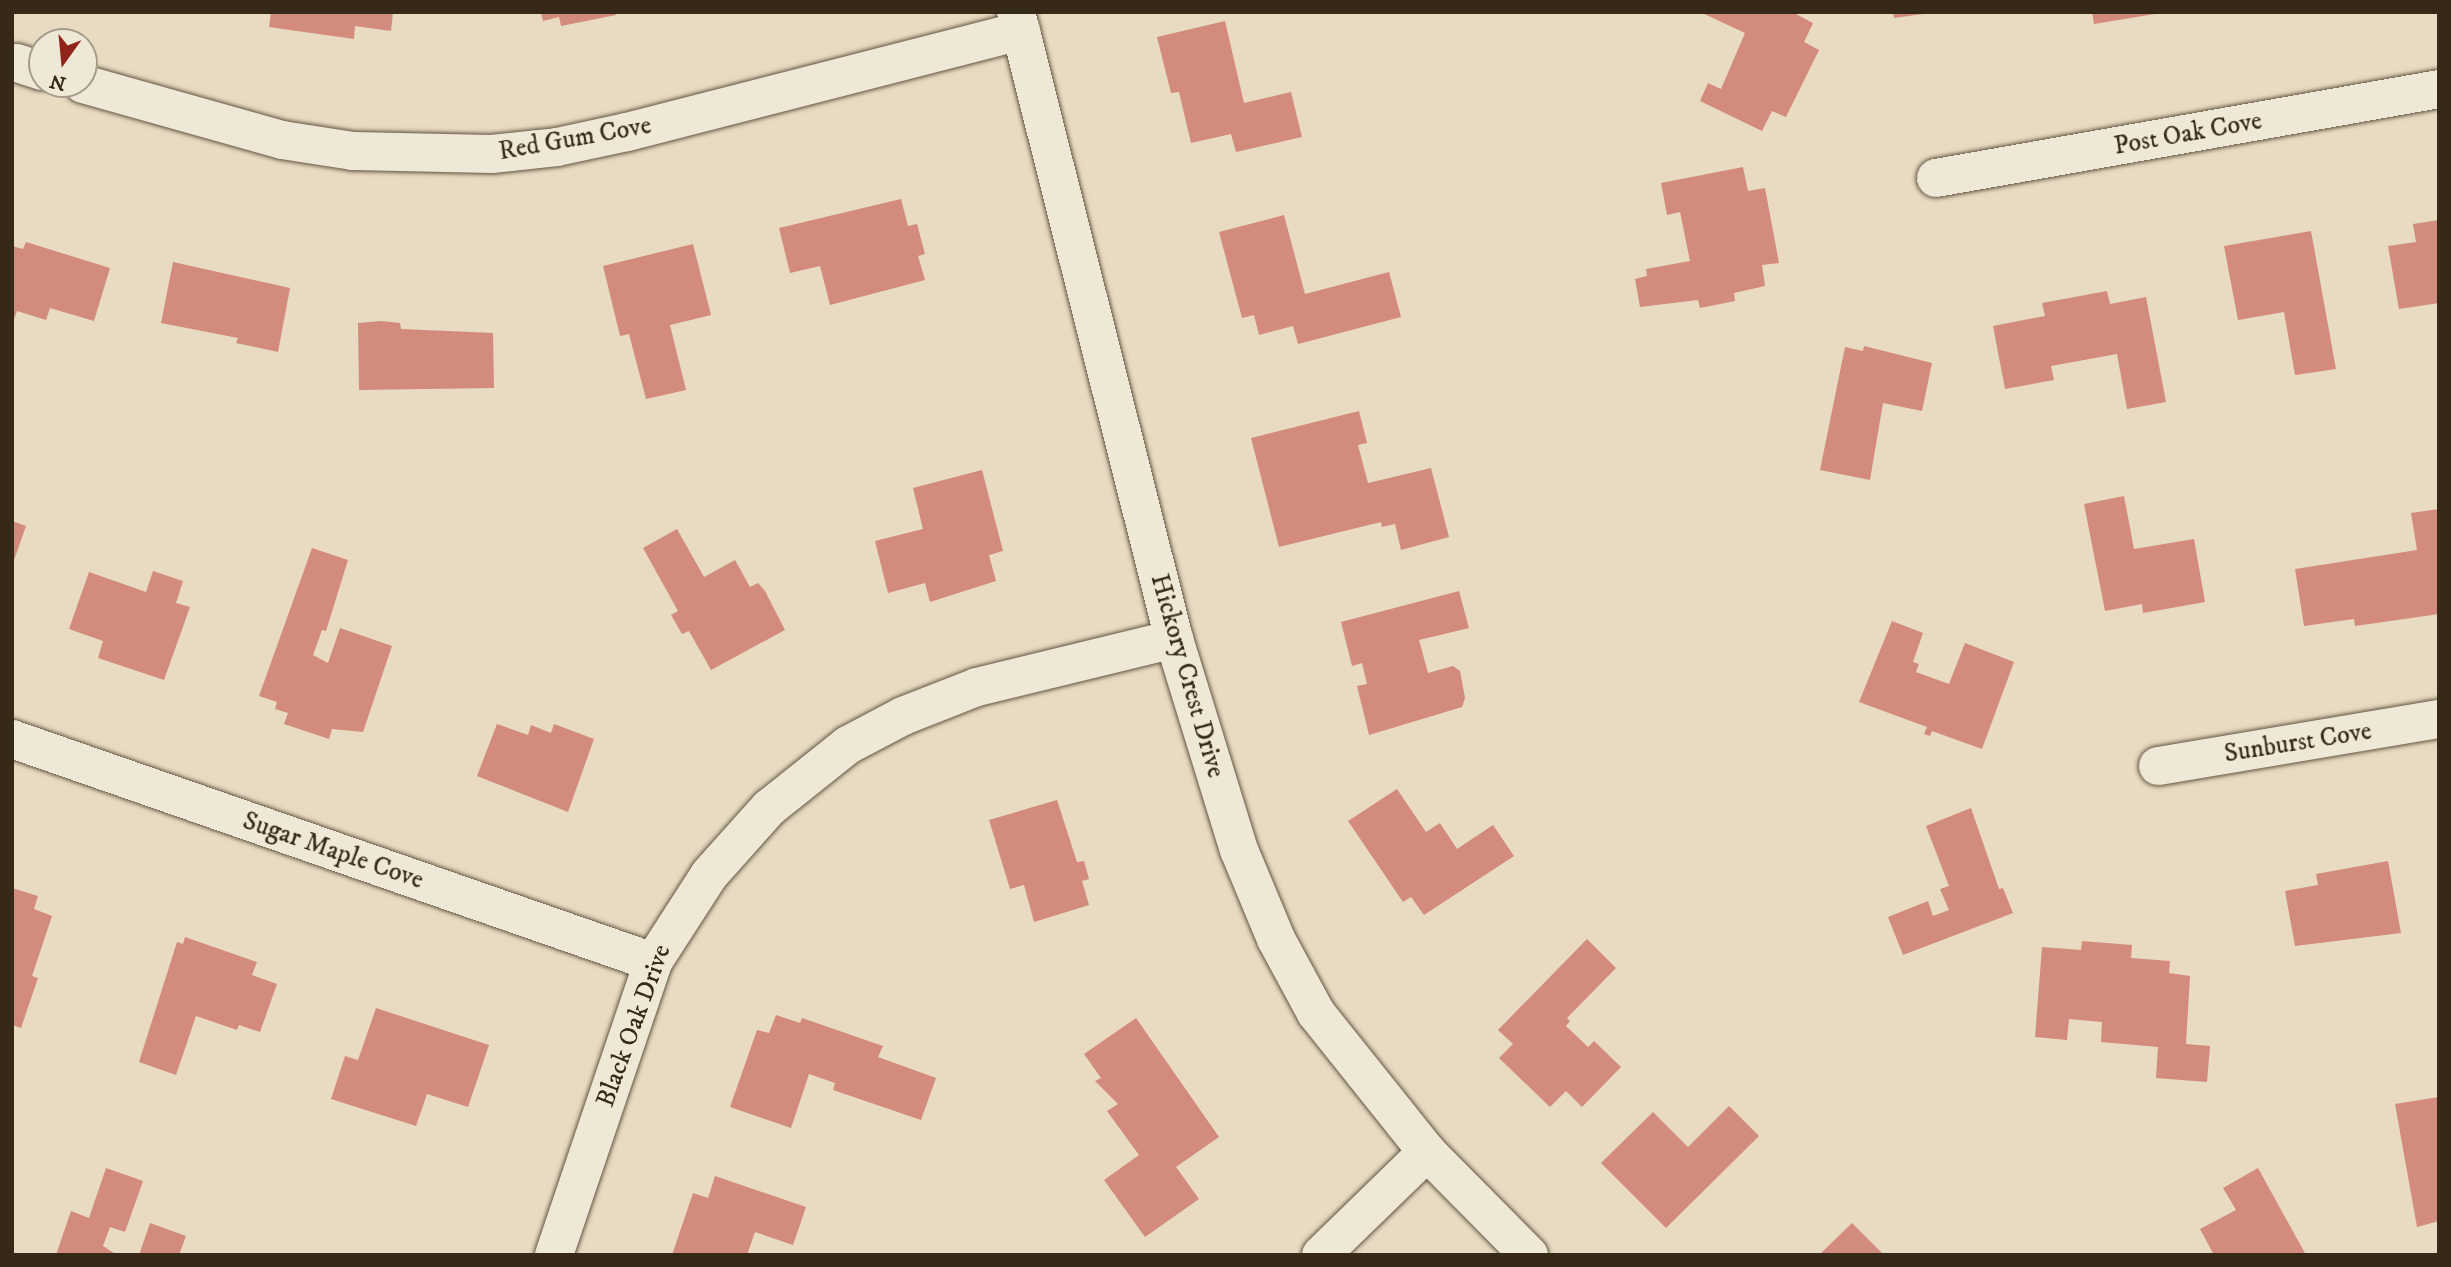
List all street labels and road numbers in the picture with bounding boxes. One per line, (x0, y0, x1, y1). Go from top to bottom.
street label: Post Oak Cove (2112, 106, 2264, 162)
street label: Red Gum Cove (496, 110, 654, 168)
street label: Hickory Crest Drive (1143, 570, 1231, 782)
street label: Sunburst Cove (2222, 716, 2374, 770)
street label: Sugar Maple Cove (239, 805, 427, 897)
street label: Black Oak Drive (590, 940, 678, 1112)

